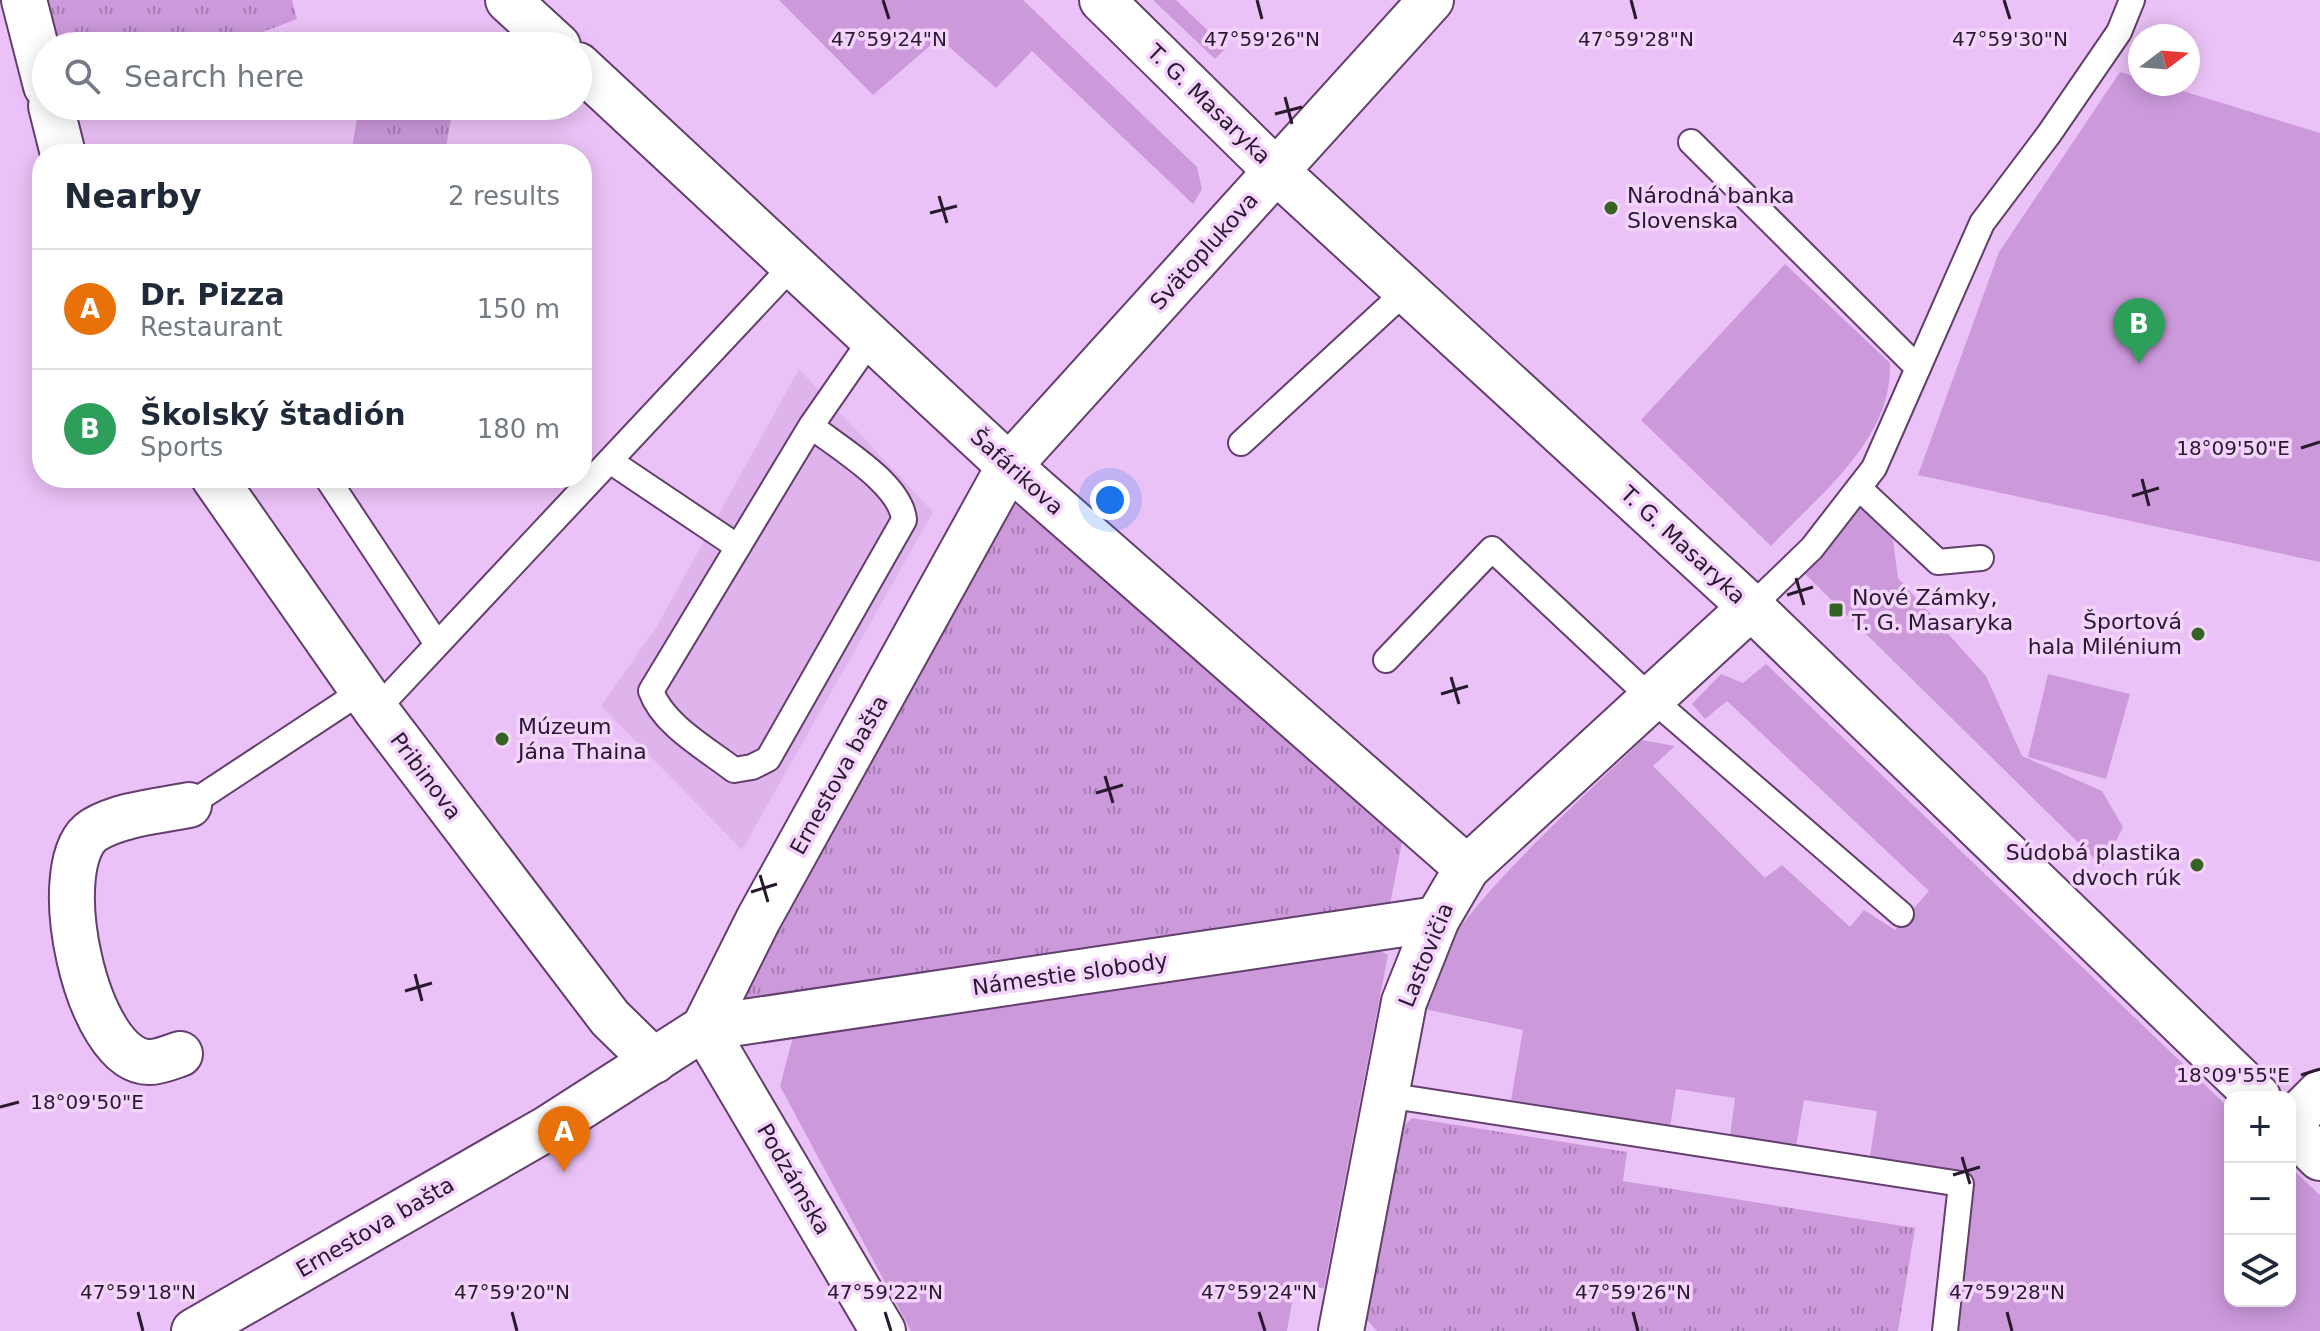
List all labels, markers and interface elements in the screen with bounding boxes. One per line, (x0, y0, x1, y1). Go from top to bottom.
north arrow (2128, 24, 2200, 96)
text: 47°59'24"N (831, 27, 947, 51)
text: 47°59'26"N (1204, 27, 1320, 51)
text: 47°59'28"N (1578, 27, 1694, 51)
text: 47°59'30"N (1952, 27, 2068, 51)
search box (32, 32, 592, 120)
street label: T. G. Masaryka (1142, 38, 1276, 169)
icon: search (60, 54, 104, 98)
text: Search here (124, 59, 304, 94)
text: Nearby (64, 176, 202, 216)
text: 2 results (448, 181, 560, 211)
place label: Národná banka Slovenska (1627, 183, 1795, 233)
street label: Svätoplukova (1145, 187, 1263, 315)
marker: Národná banka Slovenska (1602, 199, 1620, 217)
text: Dr. Pizza (140, 277, 285, 312)
text: A (80, 294, 100, 324)
text: 150 m (477, 294, 560, 324)
pin: B (2113, 298, 2165, 364)
text: Restaurant (140, 312, 282, 342)
text: Školský štadión (140, 397, 406, 432)
text: B (80, 414, 100, 444)
text: 180 m (477, 414, 560, 444)
street label: Šafárikova (966, 424, 1068, 520)
text: Sports (140, 432, 223, 462)
text: 18°09'50"E (2176, 436, 2290, 460)
your location (1090, 480, 1130, 520)
street label: T. G. Masaryka (1615, 480, 1750, 609)
place label: Nové Zámky, T. G. Masaryka (1851, 585, 2013, 635)
marker: Nové Zámky, T. G. Masaryka (1827, 601, 1845, 619)
place label: Športová hala Milénium (2028, 609, 2182, 659)
marker: Športová hala Milénium (2189, 625, 2207, 643)
street label: Ernestova bašta (785, 691, 893, 859)
place label: Múzeum Jána Thaina (516, 714, 647, 764)
street label: Pribinova (385, 728, 467, 824)
marker: Múzeum Jána Thaina (493, 730, 511, 748)
place label: Súdobá plastika dvoch rúk (2006, 840, 2181, 890)
marker: Súdobá plastika dvoch rúk (2188, 856, 2206, 874)
street label: Lastovičia (1394, 899, 1458, 1011)
street label: Námestie slobody (971, 948, 1169, 1000)
text: 18°09'55"E (2176, 1063, 2290, 1087)
text: 18°09'50"E (30, 1090, 144, 1114)
map controls (2224, 1091, 2296, 1307)
button: + (2224, 1091, 2296, 1163)
pin: A (538, 1106, 590, 1172)
street label: Podzámska (752, 1119, 836, 1239)
button: − (2224, 1163, 2296, 1235)
street label: Ernestova bašta (292, 1172, 458, 1282)
button: layers (2224, 1235, 2296, 1307)
text: 47°59'18"N (80, 1280, 196, 1304)
text: 47°59'20"N (454, 1280, 570, 1304)
text: 47°59'22"N (827, 1280, 943, 1304)
text: 47°59'24"N (1201, 1280, 1317, 1304)
text: 47°59'26"N (1575, 1280, 1691, 1304)
text: 47°59'28"N (1949, 1280, 2065, 1304)

